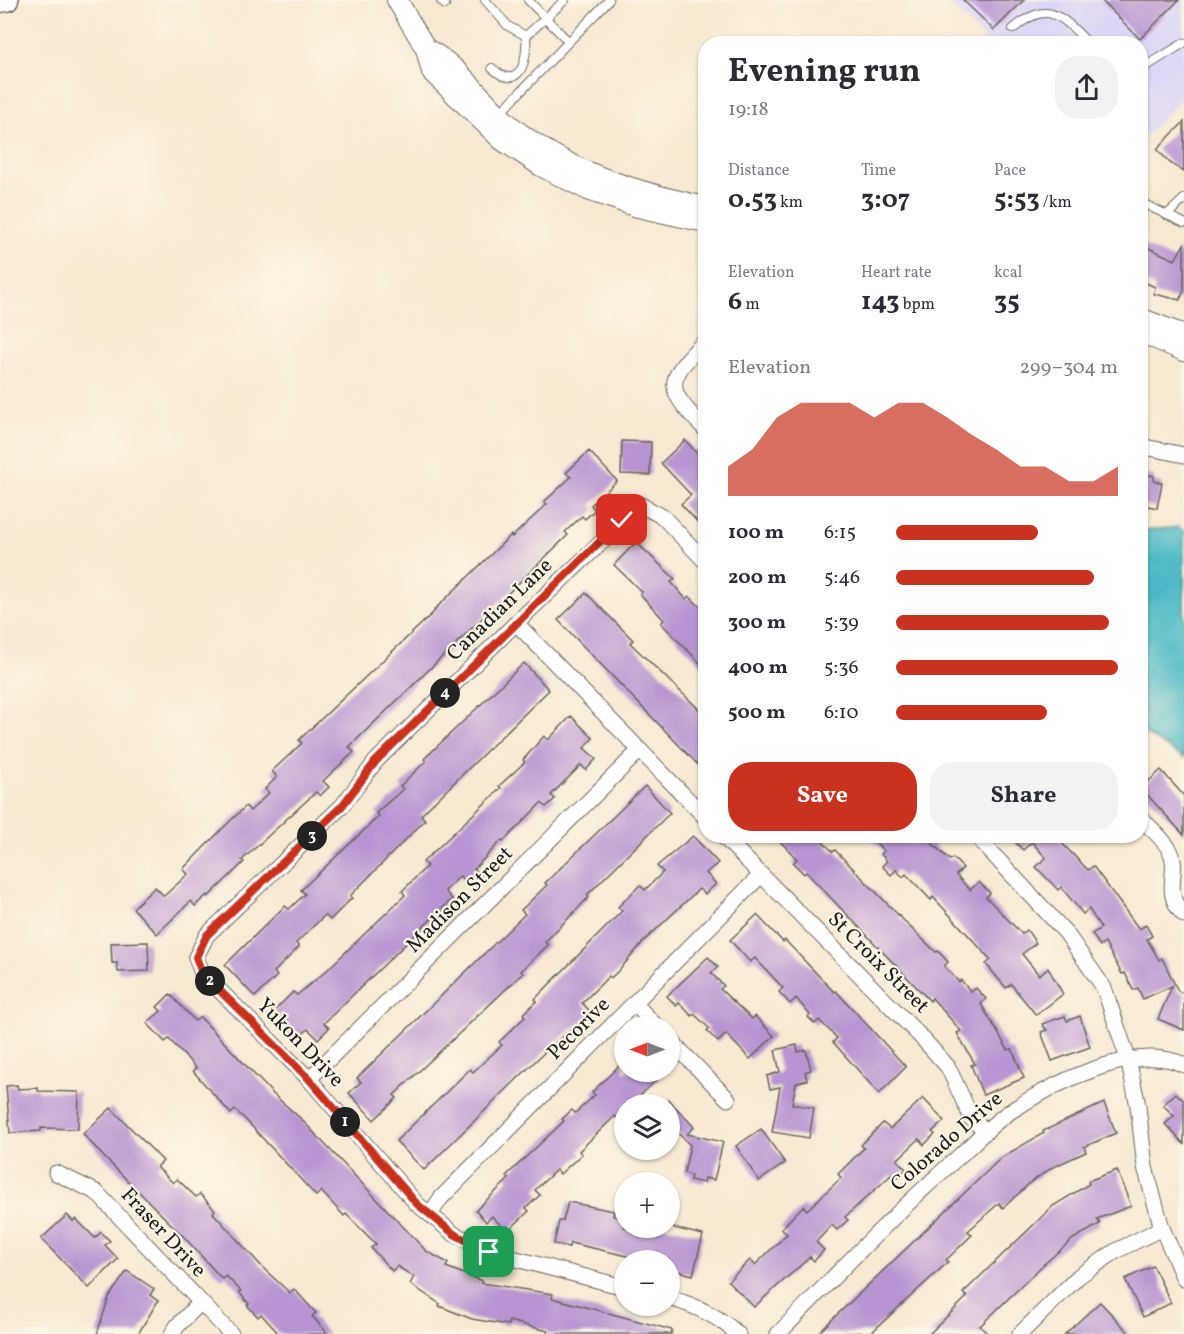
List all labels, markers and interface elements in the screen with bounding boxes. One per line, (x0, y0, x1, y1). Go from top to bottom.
text: Evening run (728, 50, 921, 96)
button: share (1055, 56, 1118, 119)
text: 19:18 (728, 96, 769, 124)
text: Distance (728, 160, 789, 182)
text: Time (861, 160, 896, 182)
text: Pace (994, 160, 1026, 182)
text: 0.53 (728, 182, 777, 218)
text: 3:07 (861, 182, 910, 218)
text: 5:53 (994, 182, 1040, 218)
text: km (777, 192, 803, 214)
text: /km (1040, 192, 1072, 214)
text: Elevation (728, 262, 795, 284)
text: Heart rate (861, 262, 932, 284)
text: kcal (994, 262, 1022, 284)
text: 6 (728, 284, 742, 320)
text: 143 (861, 284, 900, 320)
text: 35 (994, 284, 1020, 320)
text: m (742, 294, 760, 316)
text: bpm (900, 294, 935, 316)
text: Elevation (728, 354, 811, 382)
text: 299–304 m (1020, 354, 1118, 382)
pin (596, 494, 647, 545)
icon: check (605, 503, 638, 536)
text: 100 m (728, 519, 784, 547)
text: 6:15 (824, 519, 856, 547)
street label: Canadian Lane (441, 552, 559, 668)
text: 200 m (728, 564, 786, 592)
text: 5:46 (824, 564, 860, 592)
text: 300 m (728, 609, 786, 637)
text: 5:39 (824, 609, 859, 637)
text: 400 m (728, 654, 788, 682)
text: 5:36 (824, 654, 859, 682)
pin: 4 (430, 678, 460, 708)
text: 4 (440, 682, 450, 704)
text: 500 m (728, 699, 786, 727)
text: 6:10 (824, 699, 859, 727)
button: Save (728, 762, 917, 831)
button: Share (929, 762, 1118, 831)
pin: 3 (297, 821, 327, 851)
text: 3 (308, 825, 316, 847)
street label: Madison Street (400, 840, 520, 960)
street label: St Croix Street (821, 906, 935, 1020)
pin: 2 (195, 966, 225, 996)
text: 2 (206, 970, 214, 992)
street label: Pecorive (541, 991, 617, 1067)
street label: Yukon Drive (250, 992, 350, 1094)
north arrow (614, 1016, 680, 1082)
map controls (614, 1016, 680, 1316)
street label: Colorado Drive (885, 1085, 1009, 1199)
button: layers (614, 1094, 680, 1160)
pin: 1 (330, 1107, 360, 1137)
text: 1 (342, 1111, 348, 1133)
button: + (614, 1172, 680, 1238)
street label: Fraser Drive (114, 1182, 212, 1284)
pin (463, 1226, 514, 1277)
icon: arrive (472, 1235, 505, 1268)
button: − (614, 1250, 680, 1316)

